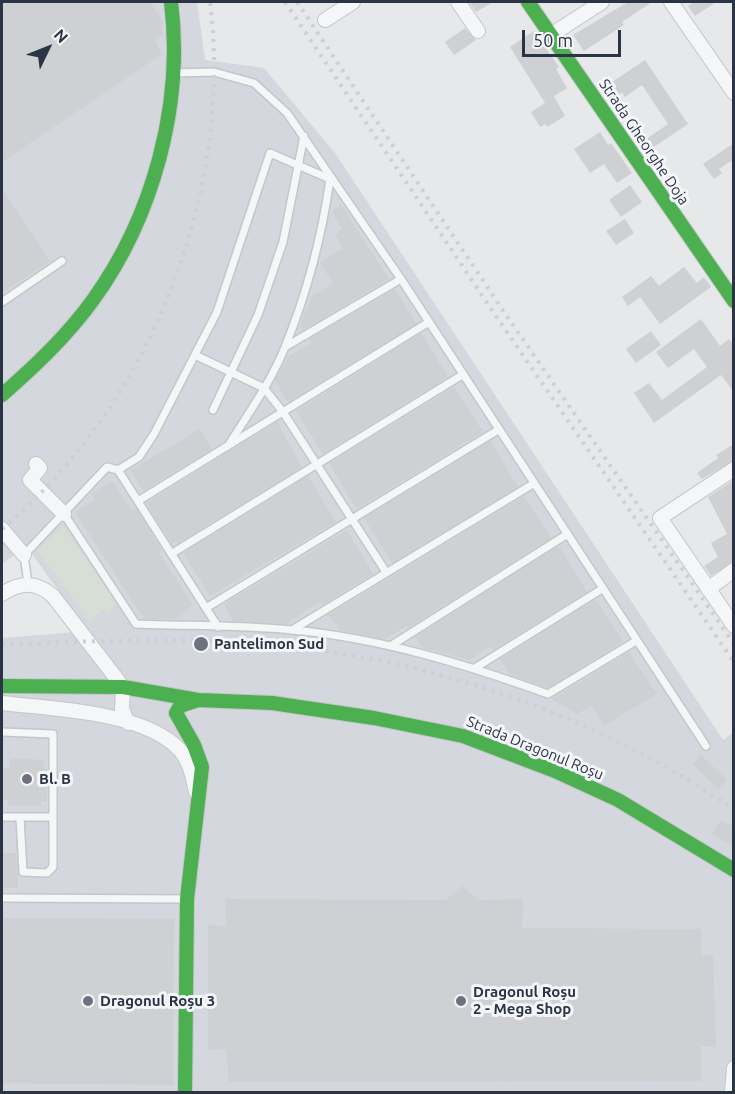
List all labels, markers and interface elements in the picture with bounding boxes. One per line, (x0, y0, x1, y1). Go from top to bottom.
north arrow (18, 18, 78, 78)
scale bar (525, 18, 624, 56)
text: N (51, 25, 72, 46)
text: 50 m (533, 30, 573, 50)
street label: Strada Gheorghe Doja (595, 76, 693, 208)
marker: Pantelimon Sud (192, 635, 210, 653)
place label: Pantelimon Sud (214, 635, 324, 653)
street label: Strada Dragonul Roșu (464, 712, 606, 784)
place label: Bl. B (39, 770, 71, 788)
marker: Bl. B (20, 772, 34, 786)
place label: Dragonul Roșu 2 - Mega Shop (473, 983, 576, 1018)
place label: Dragonul Roșu 3 (100, 992, 215, 1010)
marker: Dragonul Roșu 3 (81, 994, 95, 1008)
marker: Dragonul Roșu 2 - Mega Shop (454, 994, 468, 1008)

